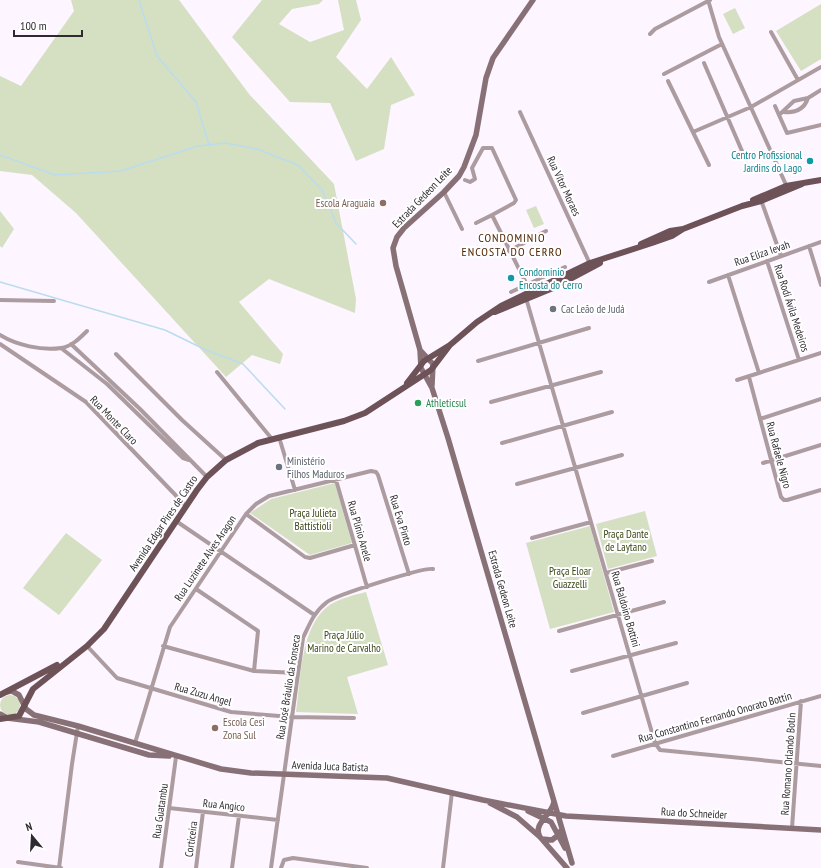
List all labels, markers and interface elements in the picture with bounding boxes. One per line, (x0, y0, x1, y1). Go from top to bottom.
scale bar (14, 12, 82, 38)
text: 100 m (20, 18, 47, 33)
place label: Centro Profissional Jardins do Lago (731, 148, 802, 175)
street label: Rua Vitor Moraes (544, 154, 584, 218)
marker: Centro Profissional Jardins do Lago (805, 156, 815, 166)
street label: Estrada Gedeon Leite (389, 163, 455, 231)
place label: Escola Araguaia (316, 196, 375, 210)
marker: Escola Araguaia (378, 198, 388, 208)
district label: CONDOMINIO ENCOSTA DO CERRO (462, 230, 562, 259)
street label: Rua Eliza Ievah (733, 237, 792, 269)
street label: Rua Rodi Ávila Medeiros (771, 263, 813, 354)
place label: Condominio Encosta do Cerro (519, 265, 583, 292)
marker: Condominio Encosta do Cerro (506, 273, 516, 283)
place label: Cac Leão de Judá (561, 302, 625, 316)
marker: Cac Leão de Judá (548, 304, 558, 314)
street label: Rua Monte Claro (87, 392, 141, 448)
place label: Athleticsul (426, 396, 467, 410)
marker: Athleticsul (413, 398, 423, 408)
street label: Rua Rafaele Nigro (763, 420, 795, 490)
place label: Ministério Filhos Maduros (287, 454, 345, 481)
marker: Ministério Filhos Maduros (274, 462, 284, 472)
street label: Avenida Edgar Pires de Castro (126, 472, 200, 574)
street label: Rua Eva Pinto (387, 493, 415, 547)
street label: Rua Plínio Anele (345, 499, 375, 563)
park label: Praça Julieta Battistioli (289, 506, 337, 533)
street label: Rua Luzinete Alves Aragon (171, 512, 239, 604)
park label: Praça Dante de Laytano (603, 527, 649, 554)
street label: Estrada Gedeon Leite (485, 549, 521, 630)
park label: Praça Eloar Guazzelli (549, 564, 591, 591)
street label: Rua Baldoino Bottini (608, 569, 644, 649)
park label: Praça Júlio Marino de Carvalho (307, 628, 381, 655)
street label: Rua José Bráulio da Fonseca (273, 633, 303, 741)
street label: Rua Zuzu Angel (173, 679, 234, 709)
street label: Rua Constantino Fernando Onorato Bottin (637, 688, 793, 746)
street label: Rua Romano Orlando Botin (777, 712, 799, 816)
place label: Escola Cesi Zona Sul (223, 715, 265, 742)
marker: Escola Cesi Zona Sul (210, 723, 220, 733)
street label: Avenida Juca Batista (291, 758, 369, 774)
street label: Rua Guatambu (149, 782, 171, 839)
street label: Rua Angico (202, 796, 246, 814)
street label: Rua do Schneider (661, 804, 727, 822)
north arrow (12, 816, 52, 856)
text: N (24, 819, 34, 834)
street label: Corticeira (182, 820, 200, 858)

